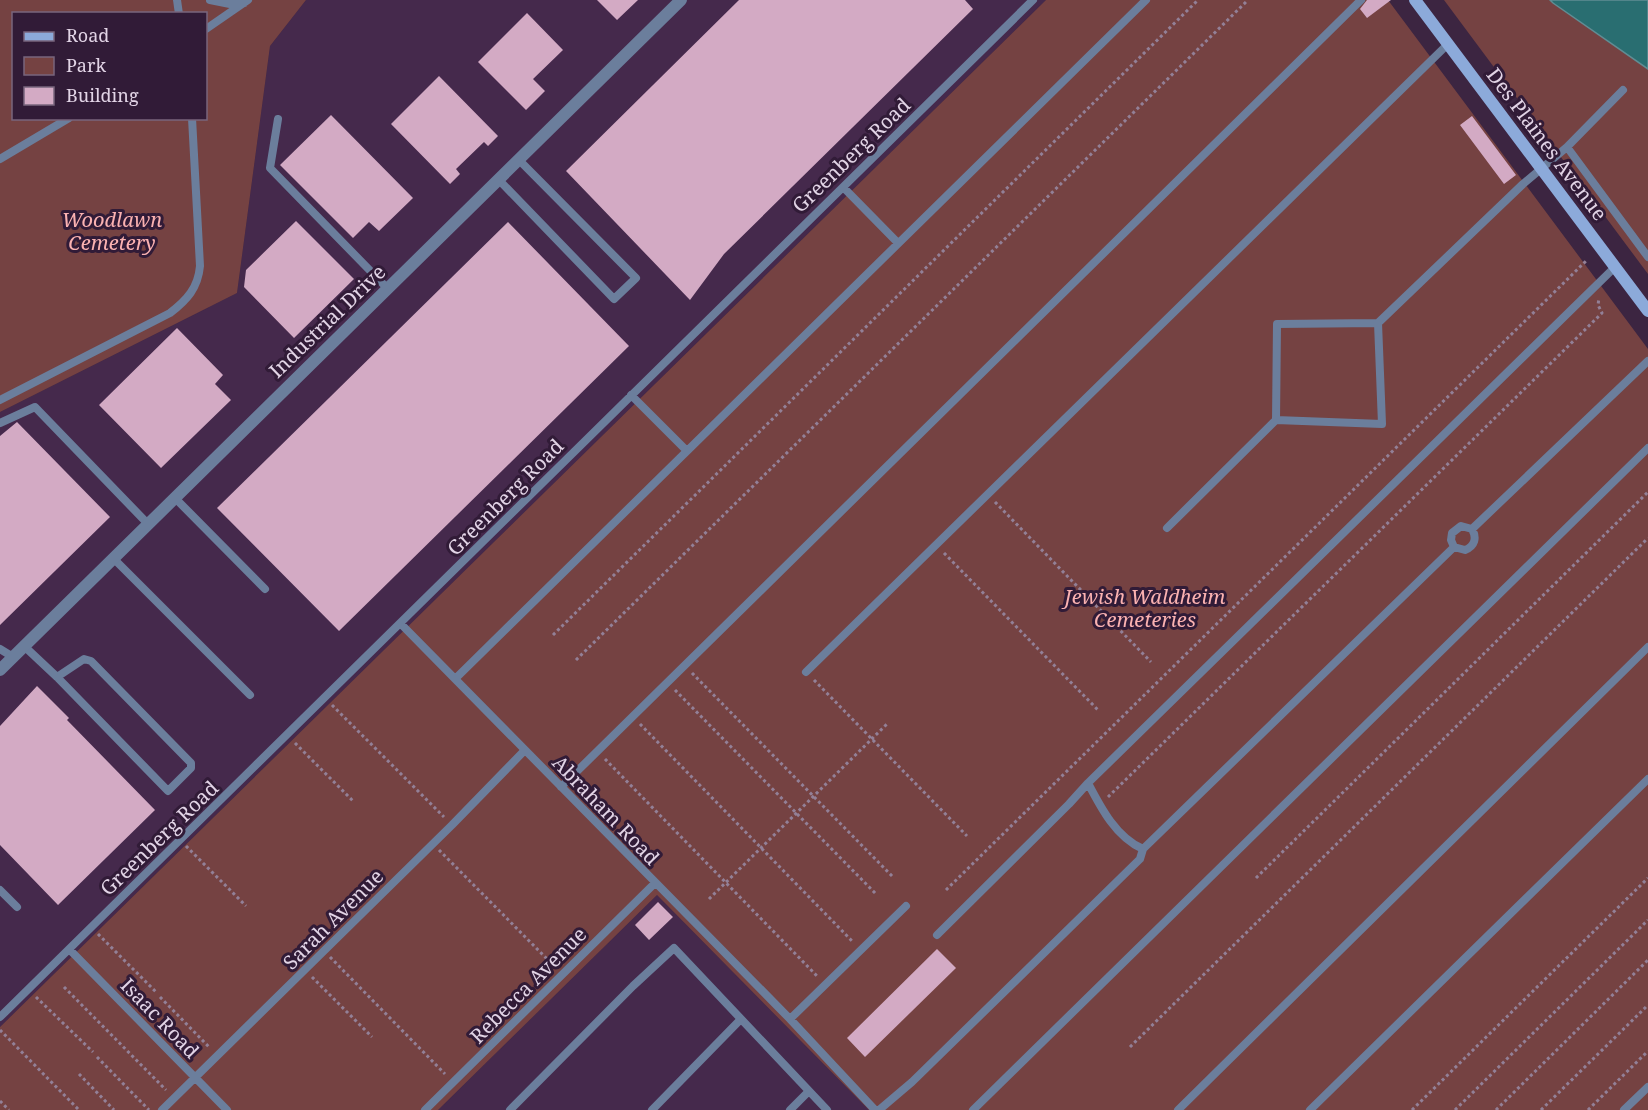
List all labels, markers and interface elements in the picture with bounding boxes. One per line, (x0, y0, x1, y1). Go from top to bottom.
legend (12, 12, 207, 120)
text: Road (66, 23, 109, 47)
text: Park (66, 53, 106, 77)
street label: Des Plaines Avenue (1481, 62, 1613, 226)
text: Building (66, 83, 139, 107)
street label: Greenberg Road (786, 92, 916, 218)
park label: Woodlawn Cemetery (62, 206, 162, 256)
street label: Industrial Drive (263, 258, 391, 384)
street label: Greenberg Road (441, 433, 569, 561)
park label: Jewish Waldheim Cemeteries (1061, 583, 1226, 633)
street label: Abraham Road (547, 749, 665, 871)
street label: Greenberg Road (94, 775, 224, 901)
street label: Sarah Avenue (277, 863, 389, 975)
street label: Rebecca Avenue (464, 921, 592, 1049)
street label: Isaac Road (115, 972, 205, 1064)

